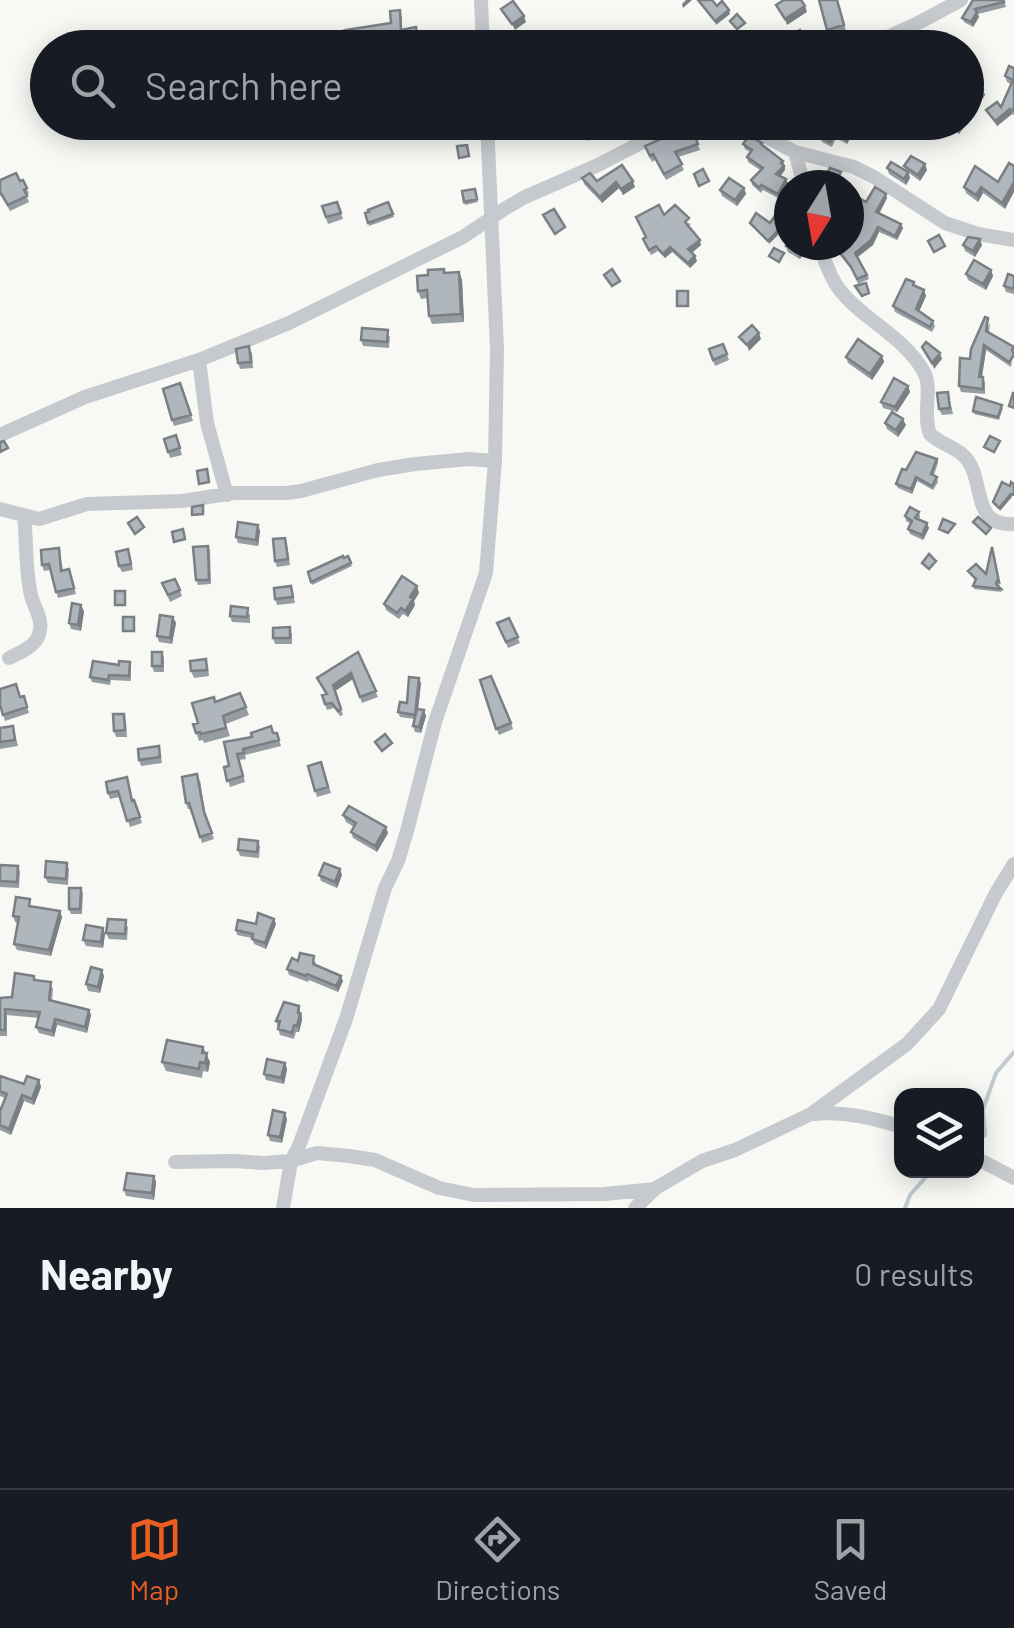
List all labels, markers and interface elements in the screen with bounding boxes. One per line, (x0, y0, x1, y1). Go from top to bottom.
search box (30, 30, 984, 140)
icon: search (65, 58, 120, 113)
text: Search here (145, 62, 343, 108)
north arrow (774, 170, 864, 260)
map controls (894, 1088, 984, 1178)
button: layers (894, 1088, 984, 1178)
text: Nearby (40, 1248, 173, 1298)
text: 0 results (854, 1254, 974, 1292)
tab: Map (127, 1512, 182, 1606)
tab: Directions (435, 1512, 560, 1606)
tab: Saved (814, 1512, 887, 1606)

